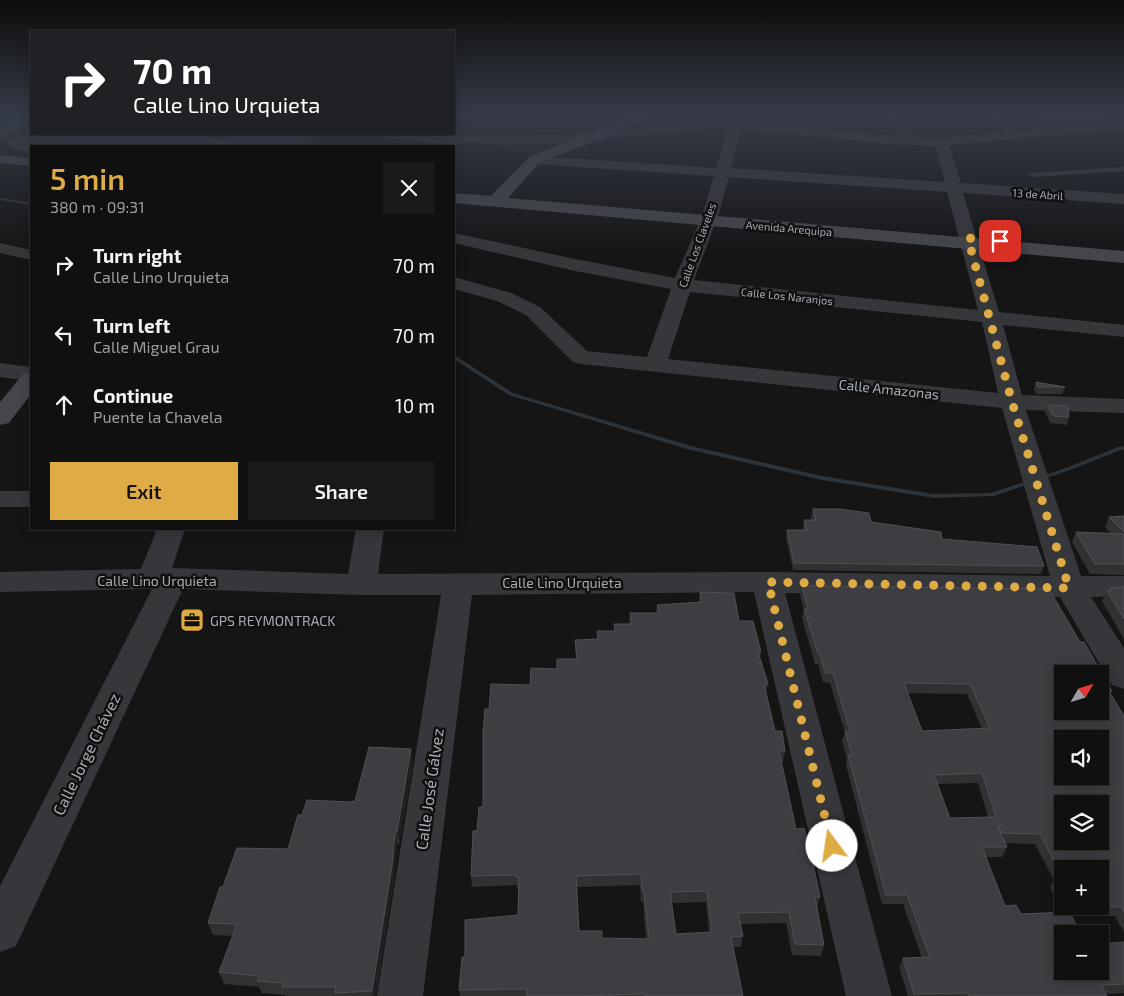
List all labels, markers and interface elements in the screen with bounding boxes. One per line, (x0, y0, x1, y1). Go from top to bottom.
text: 70 m (133, 49, 212, 91)
icon: right (50, 50, 115, 115)
text: Calle Lino Urquieta (133, 91, 320, 117)
text: 5 min (50, 160, 125, 196)
button: close (383, 162, 435, 214)
street label: 13 de Abril (1012, 186, 1065, 202)
text: 380 m · 09:31 (50, 197, 145, 216)
street label: Calle Los Claveles (676, 201, 718, 289)
street label: Avenida Arequipa (745, 218, 833, 238)
pin (979, 220, 1021, 262)
icon: arrive (986, 227, 1014, 255)
text: Turn right (93, 244, 181, 267)
icon: right (50, 251, 78, 279)
text: 70 m (393, 254, 435, 277)
text: Calle Lino Urquieta (93, 267, 229, 286)
street label: Calle Los Naranjos (740, 285, 834, 308)
text: Turn left (93, 314, 170, 337)
icon: left (50, 321, 78, 349)
text: 70 m (393, 324, 435, 347)
text: Calle Miguel Grau (93, 337, 220, 356)
street label: Calle Amazonas (838, 375, 940, 403)
text: Continue (93, 384, 173, 407)
icon: ahead (50, 391, 78, 419)
text: 10 m (395, 394, 435, 417)
text: Puente la Chavela (93, 407, 223, 426)
button: Exit (50, 462, 238, 520)
button: Share (248, 462, 435, 520)
street label: Calle Lino Urquieta (97, 572, 217, 589)
street label: Calle Lino Urquieta (502, 574, 622, 591)
office icon: GPS REYMONTRACK (179, 607, 205, 633)
place label: GPS REYMONTRACK (210, 612, 336, 629)
north arrow (1054, 665, 1109, 720)
map controls (1054, 665, 1109, 980)
street label: Calle Jorge Chávez (48, 690, 124, 818)
street label: Calle José Gálvez (411, 727, 447, 851)
button: sound (1054, 730, 1109, 785)
button: layers (1054, 795, 1109, 850)
position arrow (805, 819, 857, 871)
button: + (1054, 860, 1109, 915)
button: − (1054, 925, 1109, 980)

